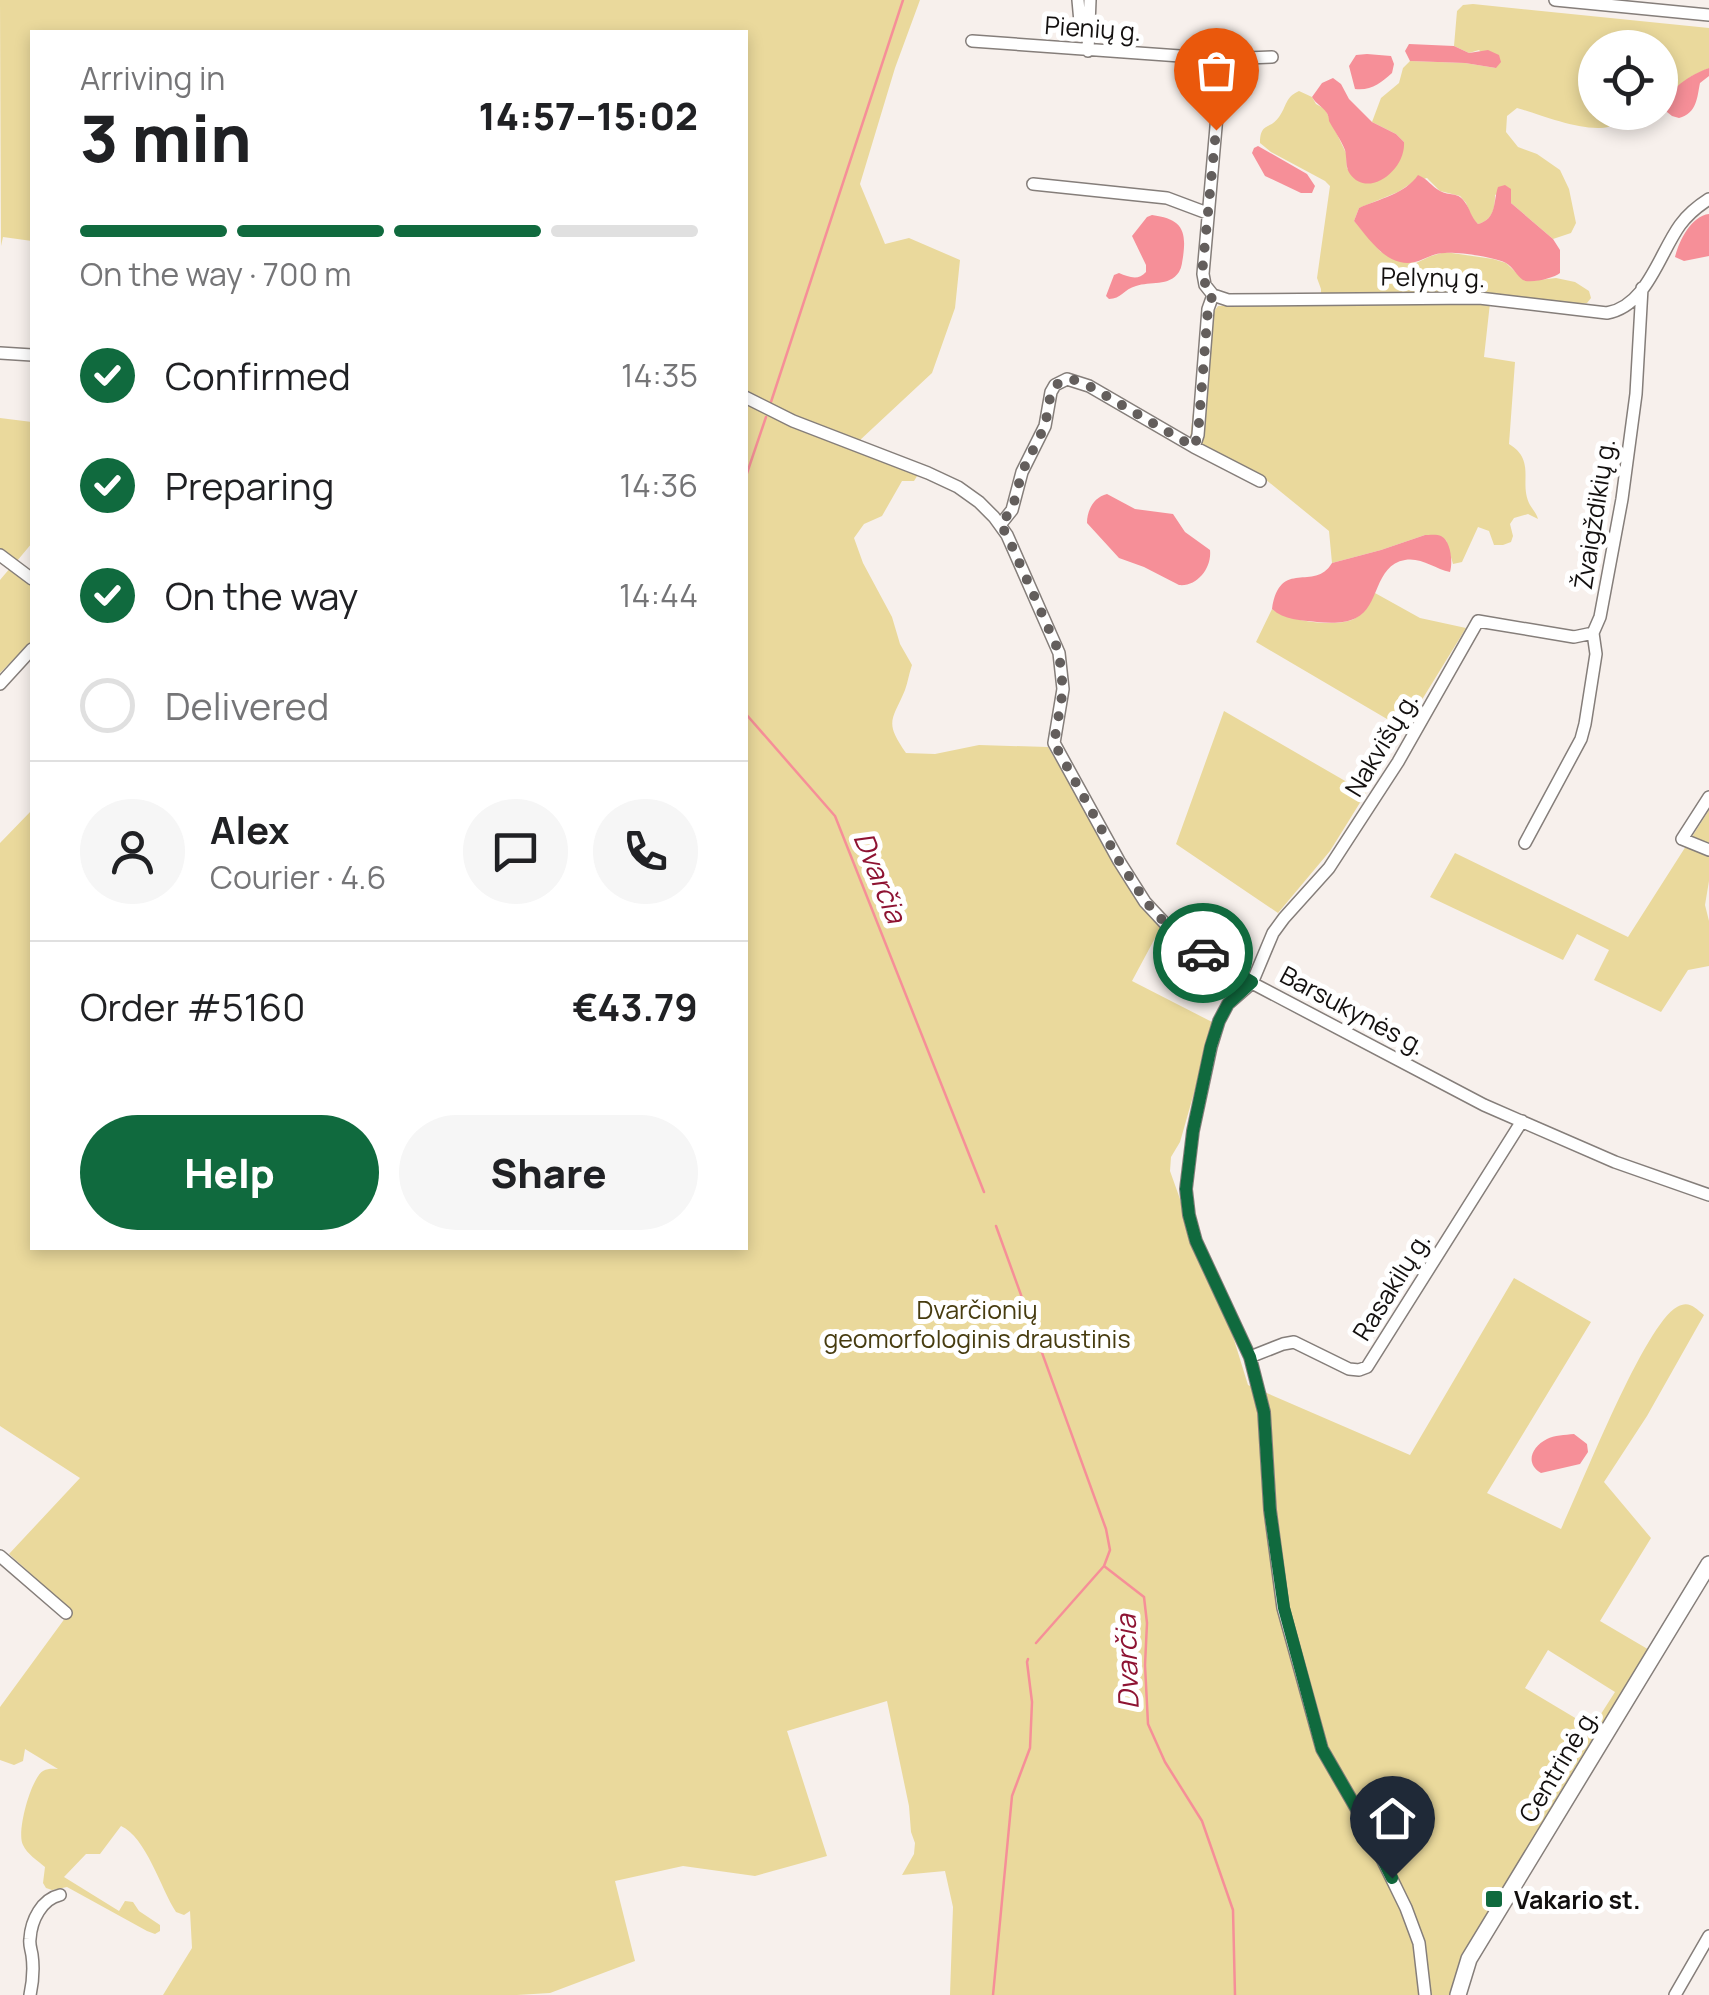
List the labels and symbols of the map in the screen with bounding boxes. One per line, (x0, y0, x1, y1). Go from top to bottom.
street label: Pienių g. (1043, 7, 1143, 49)
pin (1174, 28, 1259, 131)
street label: Pelynų g. (1380, 259, 1486, 295)
street label: Žvaigždikių g. (1565, 436, 1623, 592)
street label: Nakvišų g. (1336, 685, 1426, 803)
water label: Dvarčia (846, 826, 917, 929)
courier (1153, 903, 1253, 1003)
street label: Barsukynės g. (1274, 957, 1432, 1063)
street label: Rasakilų g. (1344, 1225, 1438, 1347)
park label: Dvarčionių geomorfologinis draustinis (823, 1292, 1131, 1356)
water label: Dvarčia (1105, 1613, 1147, 1710)
street label: Centrinė g. (1510, 1701, 1606, 1829)
pin (1350, 1776, 1435, 1879)
place label: Vakario st. (1514, 1882, 1641, 1917)
marker: Vakario st. (1483, 1888, 1505, 1910)

